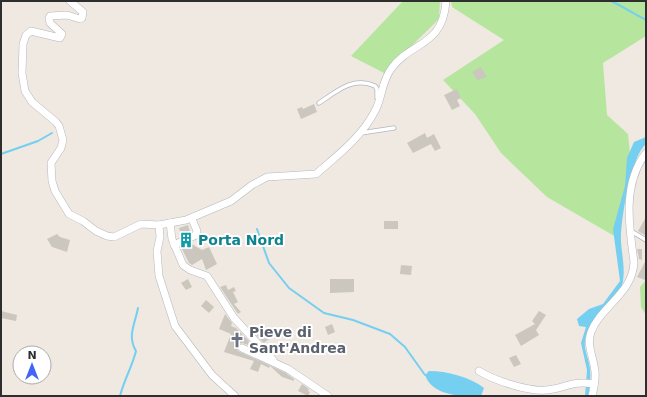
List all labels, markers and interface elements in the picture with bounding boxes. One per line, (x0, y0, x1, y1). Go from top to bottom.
building icon: Porta Nord (177, 231, 195, 249)
place label: Porta Nord (198, 232, 284, 248)
place label: Pieve di Sant'Andrea (249, 324, 346, 356)
church icon: Pieve di Sant'Andrea (228, 331, 246, 349)
north arrow (12, 345, 52, 385)
text: N (27, 349, 37, 362)

